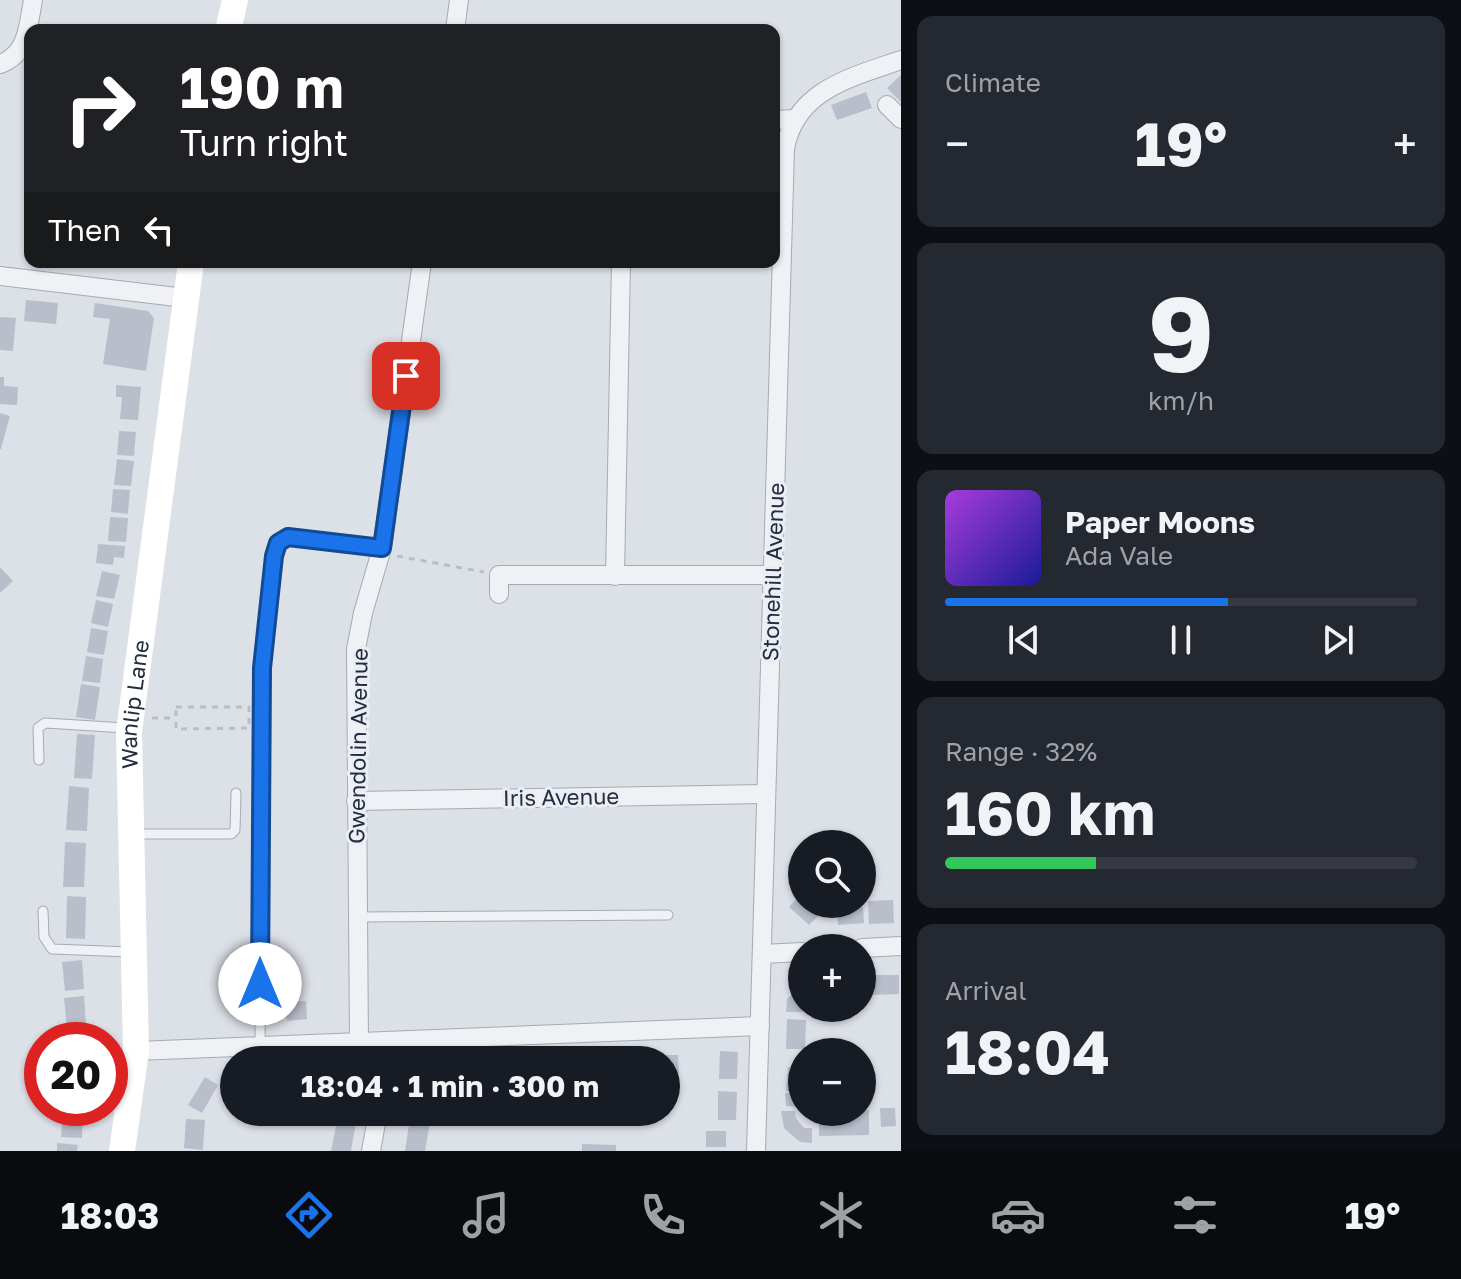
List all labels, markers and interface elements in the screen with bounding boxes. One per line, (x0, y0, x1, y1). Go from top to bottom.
text: 190 m (180, 53, 344, 120)
icon: right (48, 56, 152, 160)
text: Climate (945, 67, 1041, 98)
text: 19° (1135, 107, 1227, 179)
text: − (945, 117, 969, 170)
text: + (1393, 117, 1417, 170)
text: Turn right (180, 121, 348, 164)
icon: left (137, 208, 181, 252)
text: Then (48, 212, 121, 248)
text: 9 (1148, 270, 1214, 395)
pin (372, 342, 440, 410)
icon: arrive (384, 354, 428, 398)
text: km/h (1148, 385, 1214, 416)
street label: Stonehill Avenue (756, 482, 789, 662)
text: Paper Moons (1065, 504, 1255, 540)
text: Ada Vale (1065, 540, 1173, 571)
icon: previous (1002, 618, 1046, 662)
icon: pause (1159, 618, 1203, 662)
icon: next (1316, 618, 1360, 662)
street label: Wanlip Lane (115, 638, 154, 769)
street label: Gwendolin Avenue (342, 648, 373, 844)
text: Range · 32% (945, 736, 1097, 767)
text: 160 km (945, 776, 1155, 848)
street label: Iris Avenue (503, 782, 619, 811)
map controls (788, 830, 876, 1126)
button: search (788, 830, 876, 918)
button: + (788, 934, 876, 1022)
position arrow (218, 942, 302, 1026)
text: Arrival (945, 975, 1026, 1006)
text: 18:04 (945, 1015, 1110, 1087)
speed limit sign: 20 (24, 1022, 128, 1126)
button: − (788, 1038, 876, 1126)
text: 18:04 · 1 min · 300 m (301, 1068, 599, 1104)
icon: directions (281, 1187, 337, 1243)
icon: music (458, 1187, 514, 1243)
icon: phone (635, 1187, 691, 1243)
icon: climate (813, 1187, 869, 1243)
icon: car (990, 1187, 1046, 1243)
icon: filters (1167, 1187, 1223, 1243)
text: 18:03 (61, 1194, 159, 1237)
text: 19° (1345, 1194, 1400, 1237)

